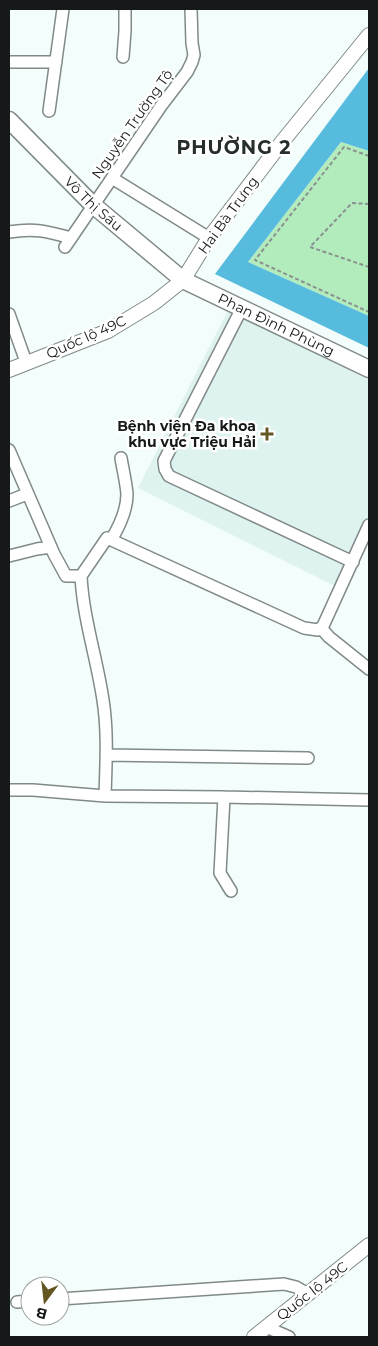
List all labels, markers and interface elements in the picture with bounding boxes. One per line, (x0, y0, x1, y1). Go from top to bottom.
street label: Nguyễn Trường Tộ (87, 66, 177, 182)
district label: PHƯỜNG 2 (177, 135, 291, 159)
street label: Võ Thị Sáu (61, 172, 126, 235)
street label: Hai Bà Trưng (194, 173, 262, 257)
street label: Phan Đình Phùng (215, 289, 337, 360)
street label: Quốc lộ 49C (43, 311, 129, 363)
place label: Bệnh viện Đa khoa khu vực Triệu Hải (117, 417, 256, 451)
marker: Bệnh viện Đa khoa khu vực Triệu Hải (260, 427, 274, 441)
street label: Quốc lộ 49C (273, 1258, 351, 1324)
north arrow (20, 1276, 70, 1326)
text: B (34, 1303, 49, 1324)

